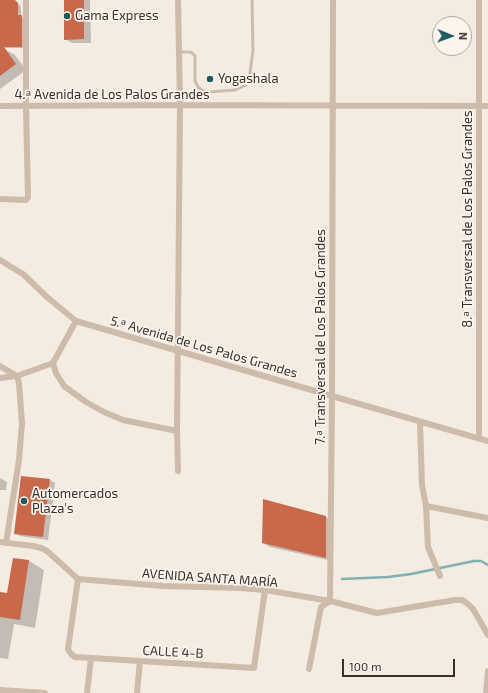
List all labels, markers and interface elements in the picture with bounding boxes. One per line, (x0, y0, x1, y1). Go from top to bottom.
place label: Gama Express (75, 8, 159, 24)
marker: Gama Express (62, 11, 72, 21)
north arrow (432, 16, 472, 56)
text: N (457, 32, 470, 40)
place label: Yogashala (218, 71, 279, 87)
marker: Yogashala (205, 74, 215, 84)
street label: 4.ª Avenida de Los Palos Grandes (15, 87, 209, 103)
street label: 8.ª Transversal de Los Palos Grandes (460, 110, 476, 328)
street label: 7.ª Transversal de Los Palos Grandes (313, 229, 329, 445)
street label: 5.ª Avenida de Los Palos Grandes (109, 313, 299, 381)
place label: Automercados Plaza's (32, 486, 118, 517)
marker: Automercados Plaza's (19, 496, 29, 506)
street label: AVENIDA SANTA MARÍA (141, 565, 279, 591)
street label: CALLE 4-B (142, 643, 204, 661)
scale bar (344, 651, 457, 677)
text: 100 m (349, 659, 381, 673)

